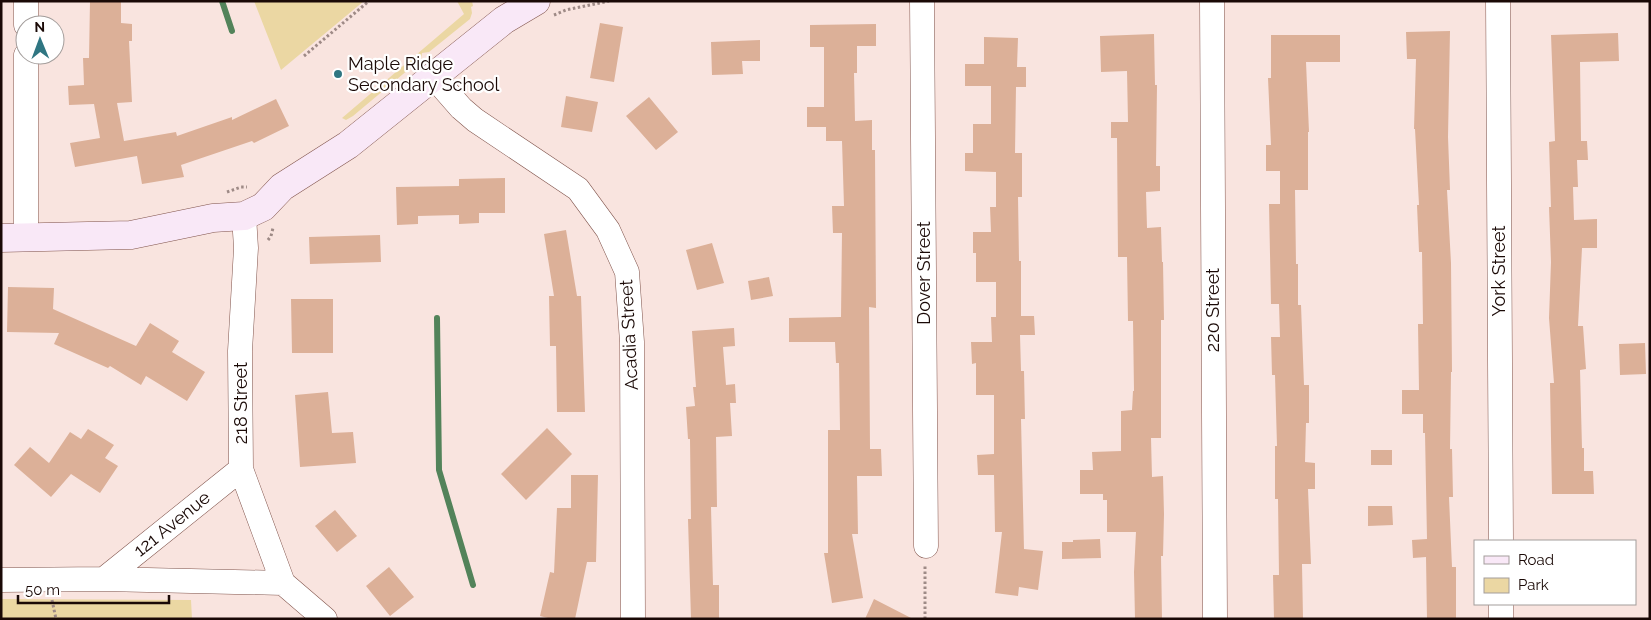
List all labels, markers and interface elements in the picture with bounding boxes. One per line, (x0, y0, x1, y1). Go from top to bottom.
north arrow (15, 15, 65, 65)
text: N (34, 19, 45, 35)
place label: Maple Ridge Secondary School (348, 53, 499, 95)
marker: Maple Ridge Secondary School (332, 68, 344, 80)
street label: Dover Street (913, 221, 934, 325)
street label: York Street (1488, 225, 1509, 317)
street label: 220 Street (1202, 268, 1223, 352)
street label: Acadia Street (615, 279, 642, 391)
street label: 218 Street (230, 362, 251, 444)
street label: 121 Avenue (129, 486, 214, 561)
legend (1474, 540, 1636, 605)
text: Road (1518, 551, 1554, 569)
scale bar (18, 572, 169, 604)
text: Park (1518, 576, 1549, 594)
text: 50 m (25, 581, 60, 599)

